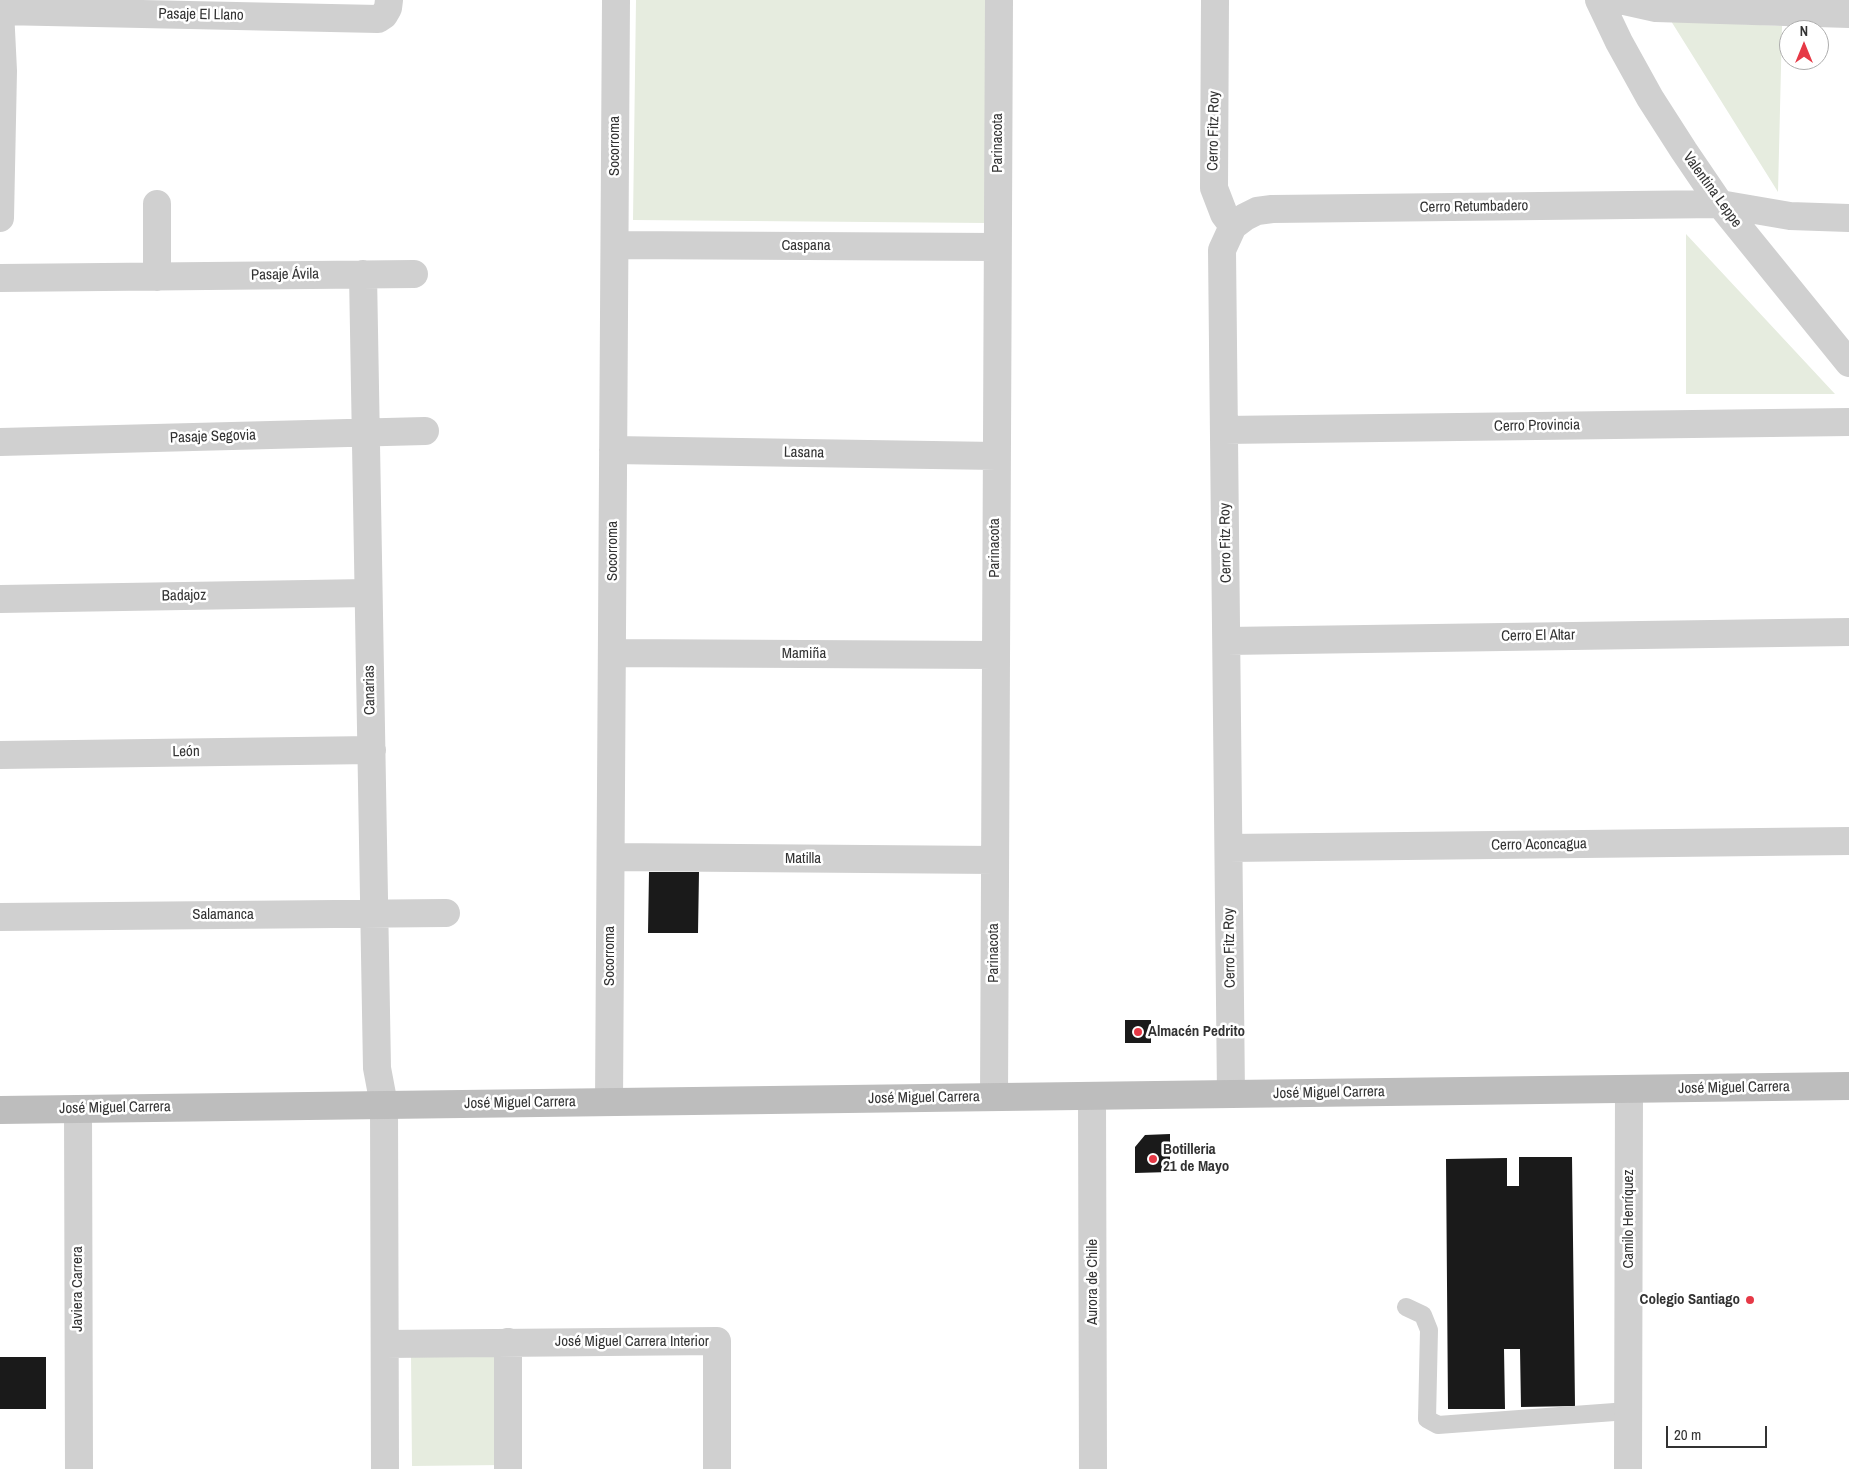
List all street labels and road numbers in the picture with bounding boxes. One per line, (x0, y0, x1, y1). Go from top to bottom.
street label: Pasaje El Llano (158, 5, 244, 25)
street label: Cerro Fitz Roy (1204, 91, 1224, 171)
street label: Parinacota (989, 113, 1007, 173)
street label: Socorroma (606, 116, 624, 176)
street label: Valentina Leppe (1679, 149, 1745, 231)
street label: Cerro Retumbadero (1420, 197, 1528, 217)
street label: Caspana (781, 237, 831, 255)
street label: Pasaje Ávila (251, 265, 319, 285)
street label: Cerro Provincia (1494, 416, 1580, 436)
street label: Pasaje Segovia (170, 427, 256, 447)
street label: Lasana (784, 444, 824, 462)
street label: Cerro Fitz Roy (1216, 503, 1236, 583)
street label: Parinacota (986, 518, 1004, 578)
street label: Socorroma (604, 521, 622, 581)
street label: Badajoz (162, 587, 206, 605)
street label: Cerro El Altar (1501, 626, 1575, 646)
street label: Mamiña (782, 645, 826, 663)
street label: Canarias (361, 665, 379, 715)
street label: León (172, 743, 200, 761)
street label: Cerro Aconcagua (1491, 835, 1587, 855)
street label: Matilla (785, 850, 821, 868)
street label: Salamanca (192, 906, 254, 924)
street label: Cerro Fitz Roy (1220, 908, 1240, 988)
street label: Parinacota (985, 923, 1003, 983)
street label: Socorroma (601, 926, 619, 986)
street label: José Miguel Carrera (1678, 1078, 1790, 1098)
street label: José Miguel Carrera (1273, 1083, 1385, 1103)
street label: José Miguel Carrera (868, 1088, 980, 1108)
street label: José Miguel Carrera (464, 1093, 576, 1113)
street label: José Miguel Carrera (59, 1098, 171, 1118)
street label: Camilo Henríquez (1620, 1169, 1638, 1269)
street label: Aurora de Chile (1084, 1239, 1102, 1325)
street label: Javiera Carrera (69, 1246, 87, 1332)
street label: José Miguel Carrera Interior (555, 1333, 709, 1351)

